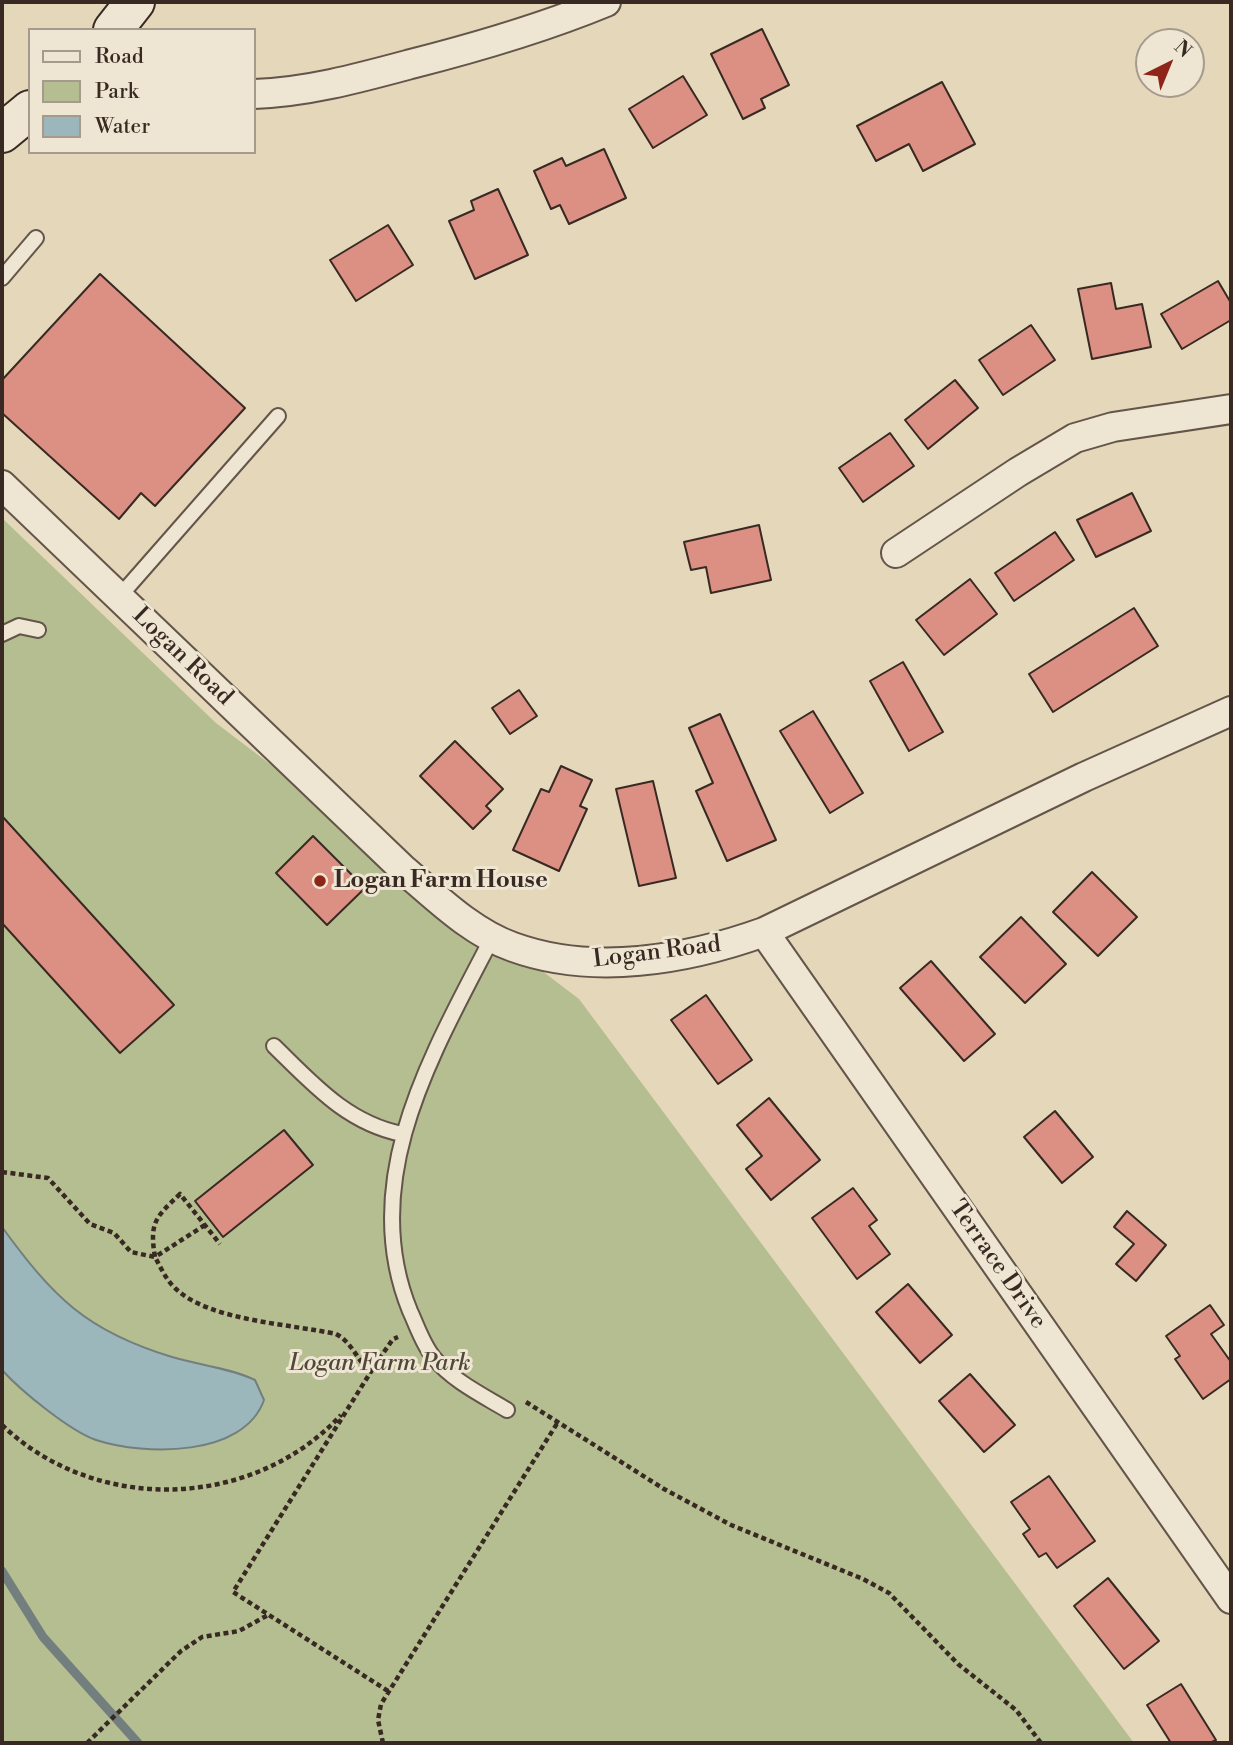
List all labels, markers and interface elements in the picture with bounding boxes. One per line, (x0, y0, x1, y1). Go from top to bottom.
legend (28, 28, 256, 154)
north arrow (1135, 28, 1205, 98)
text: N (1169, 35, 1197, 63)
text: Road (95, 44, 144, 70)
text: Park (95, 79, 139, 105)
text: Water (95, 114, 150, 140)
street label: Logan Road (126, 602, 238, 712)
place label: Logan Farm House (334, 867, 548, 895)
marker: Logan Farm House (312, 873, 328, 889)
street label: Logan Road (591, 931, 723, 975)
street label: Terrace Drive (942, 1195, 1052, 1335)
park label: Logan Farm Park (289, 1350, 471, 1378)

